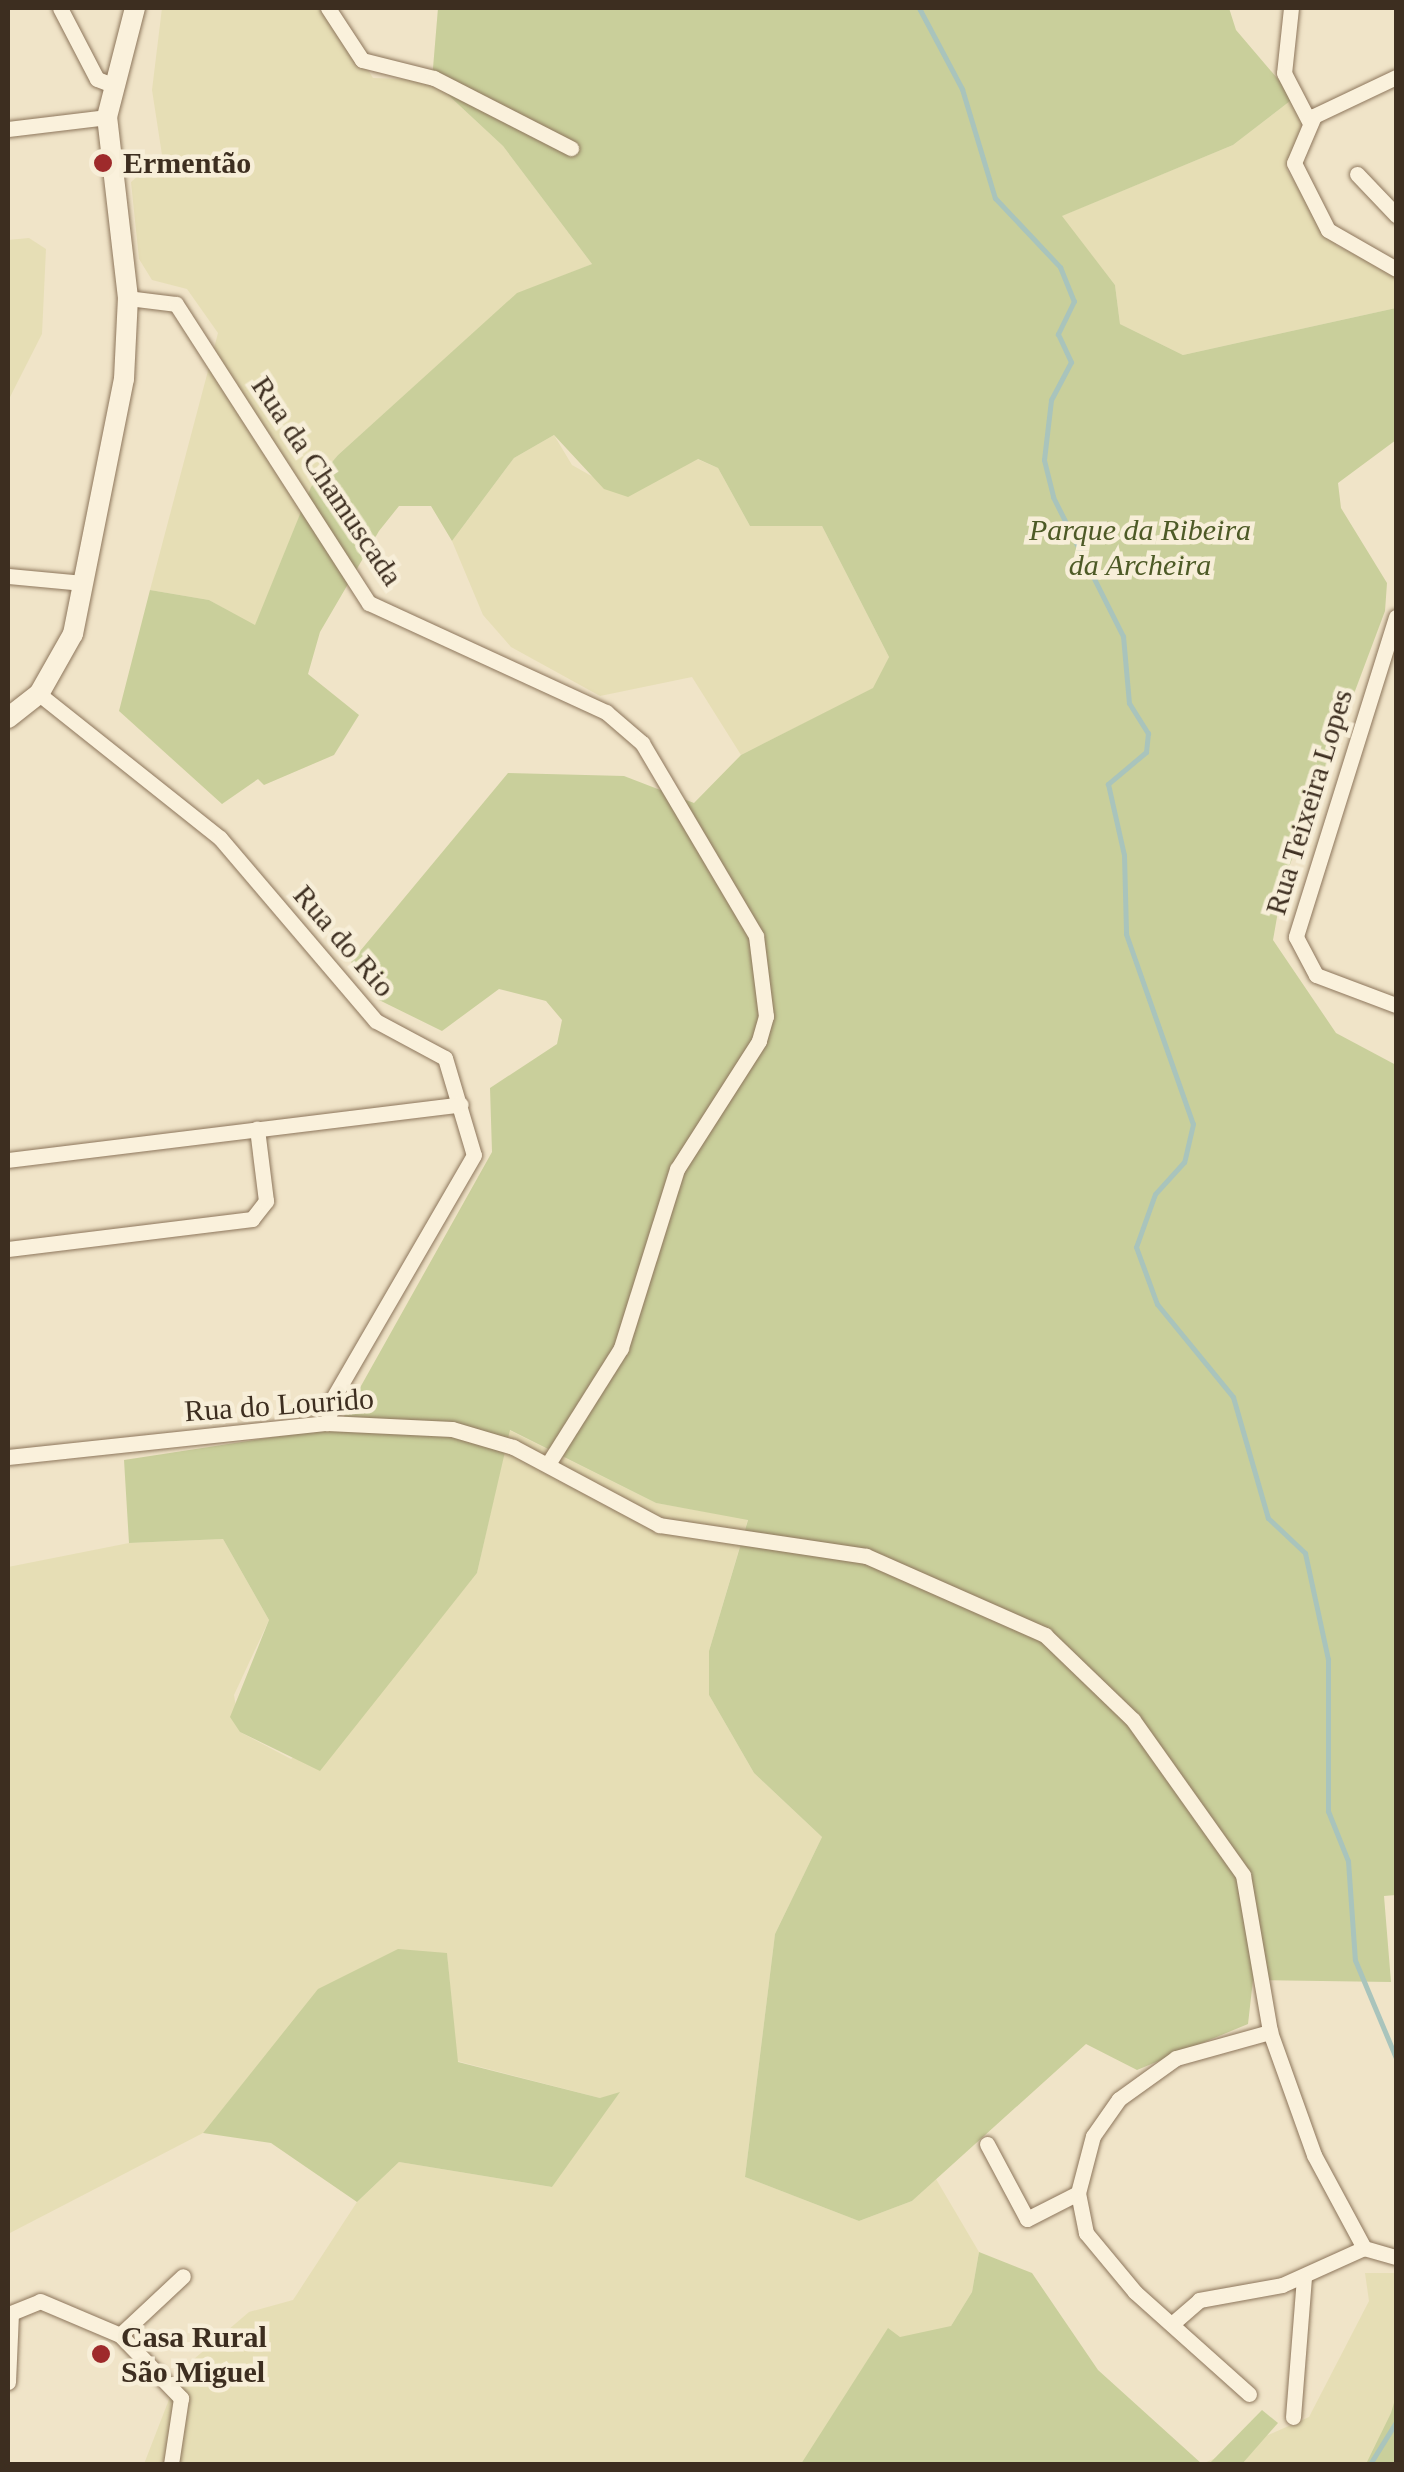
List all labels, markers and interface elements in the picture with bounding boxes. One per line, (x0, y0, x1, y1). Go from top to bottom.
place label: Ermentão (123, 145, 251, 181)
marker: Ermentão (92, 152, 114, 174)
street label: Rua da Chamuscada (244, 369, 410, 593)
park label: Parque da Ribeira da Archeira (1029, 512, 1251, 582)
street label: Rua Teixeira Lopes (1258, 685, 1360, 919)
street label: Rua do Rio (286, 878, 402, 1004)
street label: Rua do Lourido (183, 1380, 375, 1430)
place label: Casa Rural São Miguel (121, 2319, 267, 2390)
marker: Casa Rural São Miguel (90, 2343, 112, 2365)

